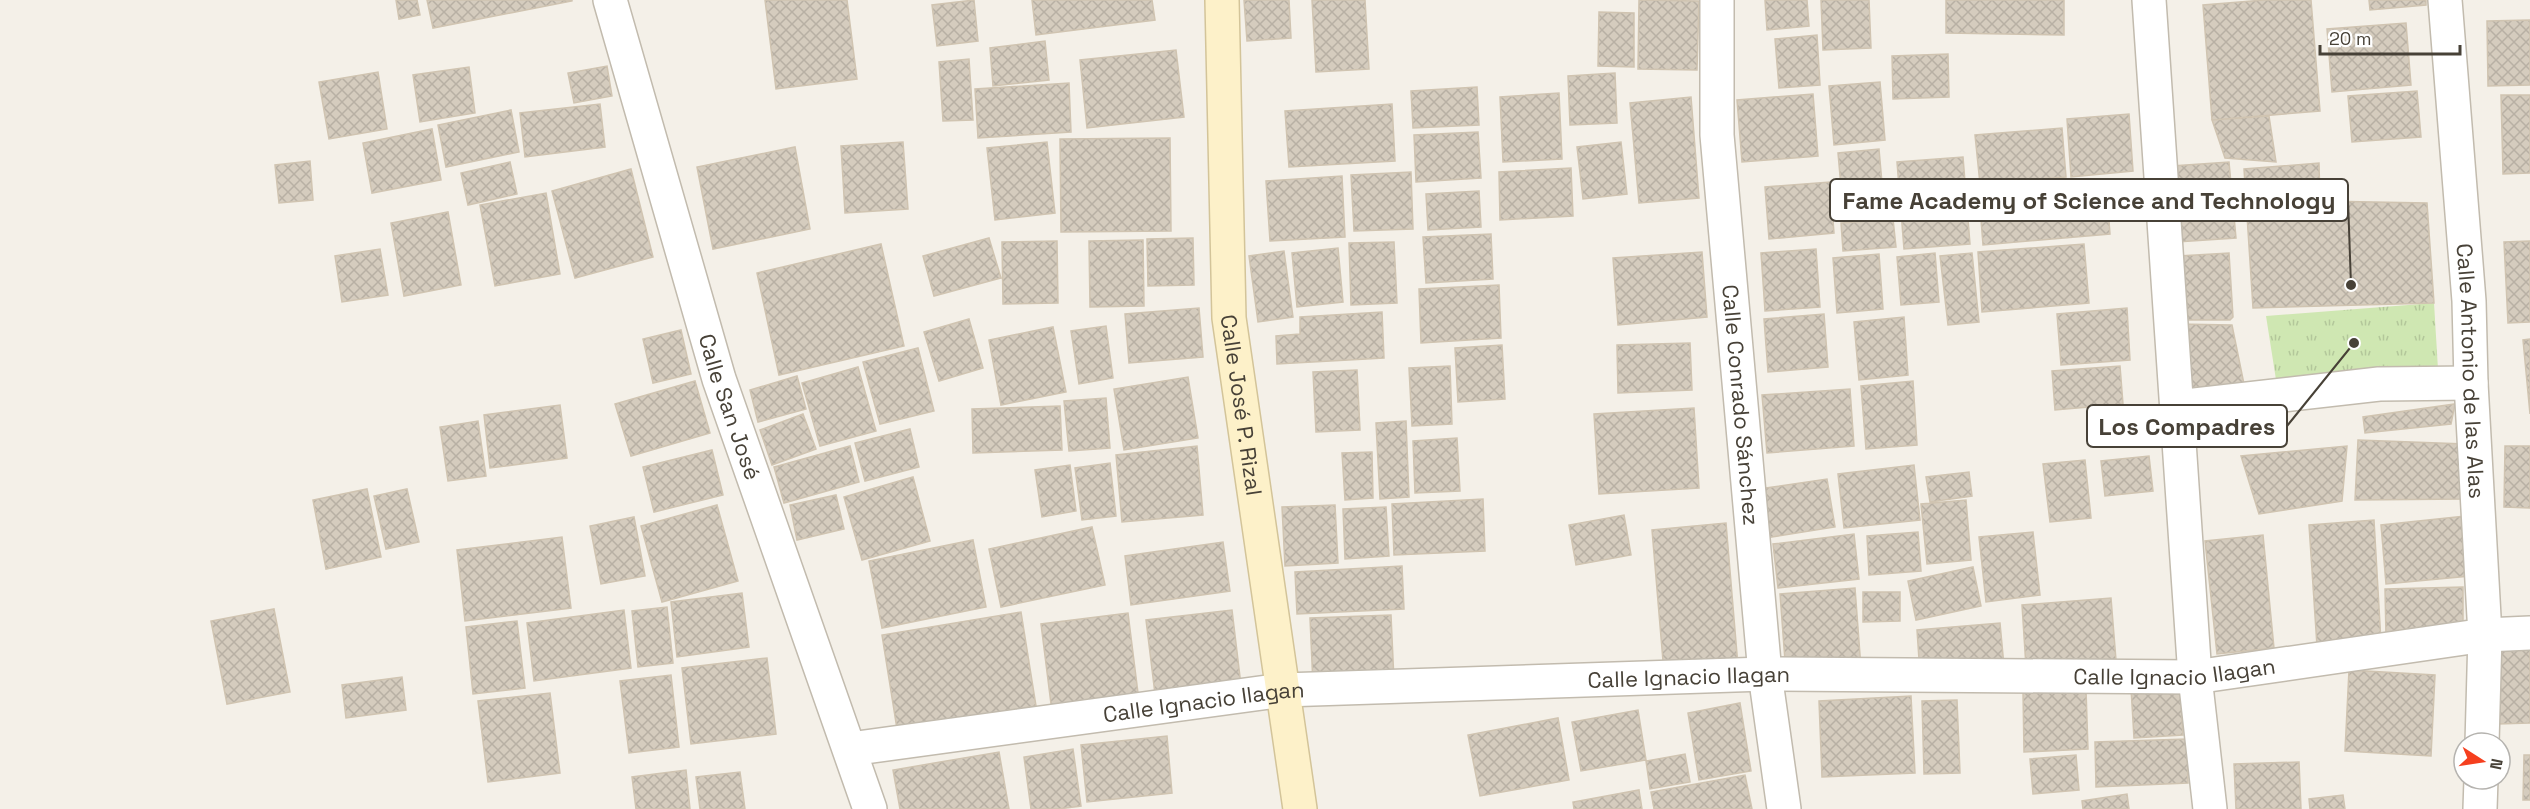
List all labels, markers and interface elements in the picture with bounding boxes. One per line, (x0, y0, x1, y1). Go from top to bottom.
scale bar (2320, 18, 2460, 56)
text: 20 m (2329, 27, 2372, 50)
callout: Fame Academy of Science and Technology (1830, 179, 2348, 221)
text: Fame Academy of Science and Technology (1843, 185, 2335, 216)
street label: Calle Antonio de las Alas (2450, 242, 2491, 499)
street label: Calle Conrado Sánchez (1716, 283, 1766, 527)
street label: Calle José P. Rizal (1215, 313, 1269, 497)
street label: Calle San José (693, 330, 767, 483)
callout: Los Compadres (2087, 405, 2287, 447)
text: Los Compadres (2099, 411, 2275, 442)
street label: Calle Ignacio Ilagan (2073, 652, 2277, 691)
street label: Calle Ignacio Ilagan (1587, 660, 1790, 694)
street label: Calle Ignacio Ilagan (1101, 675, 1305, 728)
north arrow (2452, 731, 2512, 791)
text: N (2485, 757, 2508, 771)

